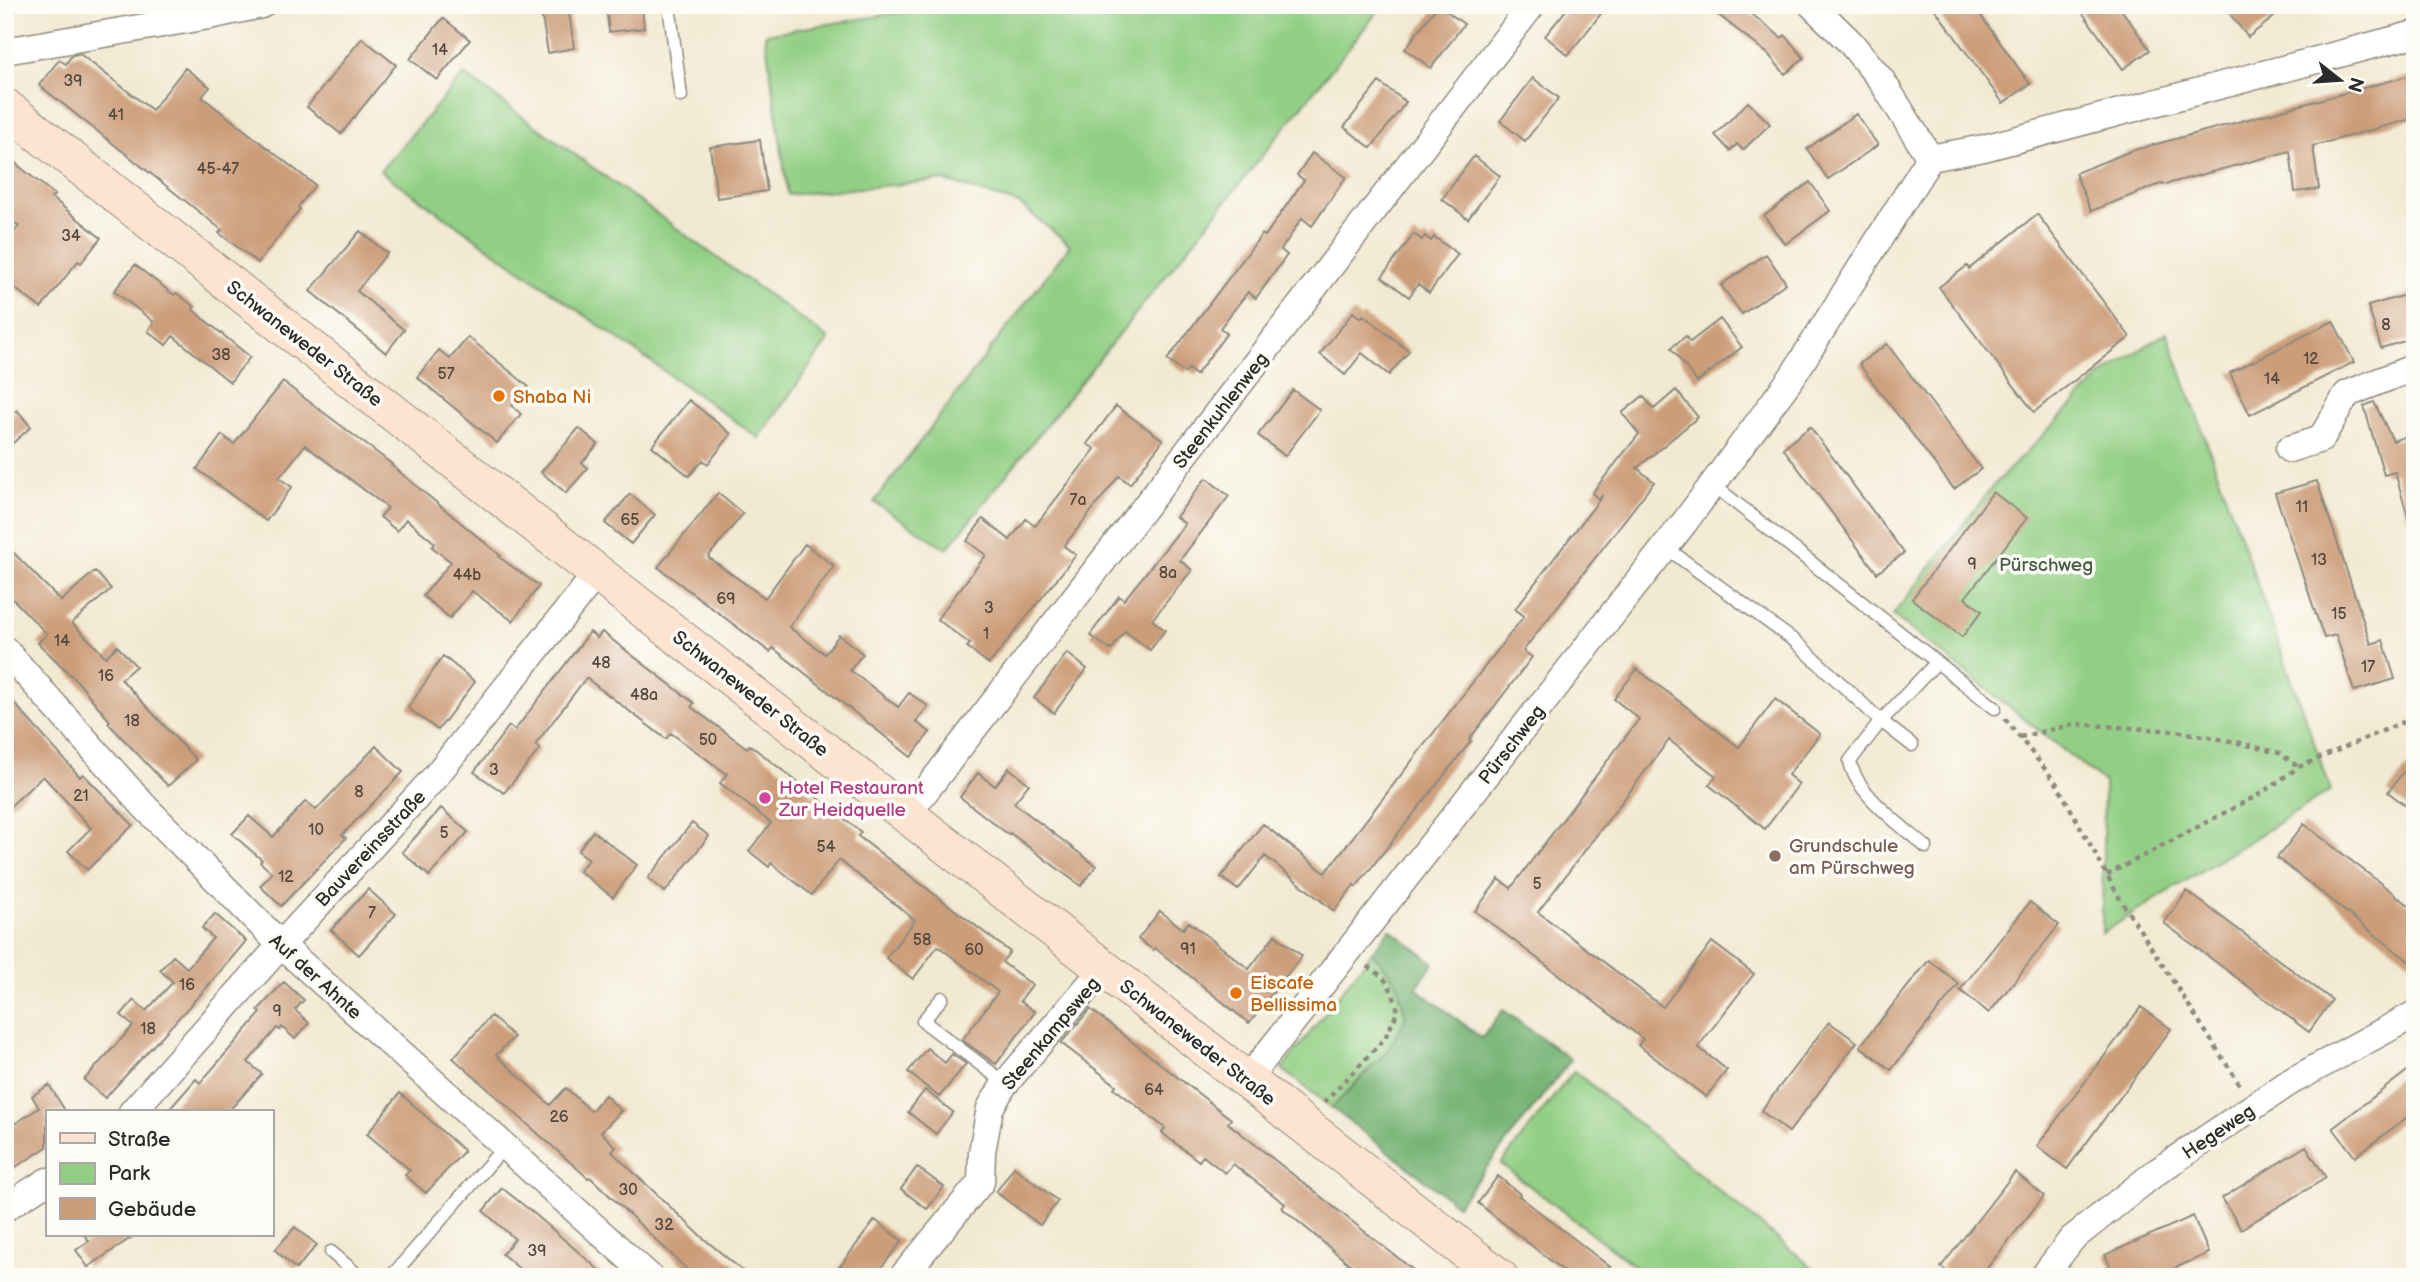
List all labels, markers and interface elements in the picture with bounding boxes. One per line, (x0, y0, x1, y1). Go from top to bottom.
house number: 14 (432, 41, 448, 60)
north arrow (2304, 46, 2374, 116)
house number: 39 (63, 72, 83, 91)
text: N (2342, 74, 2368, 95)
house number: 41 (108, 106, 124, 125)
house number: 45-47 (197, 160, 239, 179)
house number: 34 (61, 227, 81, 246)
street label: Schwaneweder Straße (222, 276, 387, 412)
house number: 8 (2381, 316, 2391, 335)
house number: 38 (211, 346, 231, 365)
street label: Steenkuhlenweg (1169, 348, 1274, 474)
house number: 12 (2303, 350, 2319, 369)
house number: 57 (437, 365, 455, 384)
house number: 14 (2264, 370, 2280, 389)
place label: Shaba Ni (513, 386, 591, 409)
marker: Shaba Ni (491, 388, 507, 404)
house number: 7a (1070, 491, 1086, 510)
house number: 11 (2296, 498, 2308, 517)
house number: 65 (621, 511, 639, 530)
house number: 13 (2311, 551, 2327, 570)
park label: Pürschweg (1999, 554, 2093, 577)
house number: 9 (1967, 555, 1977, 574)
house number: 8a (1159, 564, 1177, 583)
house number: 44b (453, 566, 481, 585)
house number: 69 (716, 590, 736, 609)
house number: 3 (984, 599, 994, 618)
house number: 15 (2331, 605, 2347, 624)
house number: 1 (983, 625, 989, 644)
street label: Schwaneweder Straße (668, 626, 833, 762)
house number: 14 (54, 632, 70, 651)
house number: 48 (591, 654, 611, 673)
house number: 17 (2361, 658, 2375, 677)
house number: 16 (98, 667, 114, 686)
house number: 48a (630, 686, 658, 705)
street label: Pürschweg (1474, 701, 1550, 789)
house number: 18 (124, 712, 140, 731)
house number: 50 (699, 731, 717, 750)
house number: 3 (489, 761, 499, 780)
place label: Hotel Restaurant Zur Heidquelle (778, 777, 924, 822)
house number: 8 (354, 783, 364, 802)
street label: Bauvereinsstraße (311, 786, 431, 912)
house number: 21 (73, 787, 89, 806)
marker: Hotel Restaurant Zur Heidquelle (757, 790, 773, 806)
house number: 10 (308, 821, 324, 840)
house number: 5 (439, 824, 449, 843)
place label: Grundschule am Pürschweg (1789, 835, 1915, 880)
house number: 54 (817, 838, 836, 857)
marker: Grundschule am Pürschweg (1767, 848, 1783, 864)
house number: 12 (278, 868, 294, 887)
house number: 5 (1532, 875, 1542, 894)
house number: 7 (368, 904, 376, 923)
street label: Auf der Ahnte (264, 930, 366, 1025)
house number: 58 (913, 931, 931, 950)
house number: 91 (1180, 940, 1196, 959)
house number: 60 (964, 941, 984, 960)
place label: Eiscafe Bellissima (1250, 972, 1337, 1017)
street label: Steenkampsweg (997, 973, 1105, 1095)
street label: Schwaneweder Straße (1115, 975, 1280, 1111)
house number: 16 (179, 976, 195, 995)
marker: Eiscafe Bellissima (1228, 985, 1244, 1001)
house number: 9 (272, 1002, 282, 1021)
house number: 18 (140, 1020, 156, 1039)
house number: 64 (1144, 1081, 1164, 1100)
street label: Hegeweg (2178, 1100, 2259, 1165)
house number: 26 (549, 1108, 569, 1127)
legend (46, 1110, 273, 1236)
text: Straße (108, 1127, 170, 1152)
text: Park (108, 1161, 151, 1186)
house number: 30 (618, 1181, 638, 1200)
text: Gebäude (108, 1197, 196, 1222)
house number: 32 (654, 1216, 674, 1235)
house number: 39 (527, 1242, 547, 1261)

